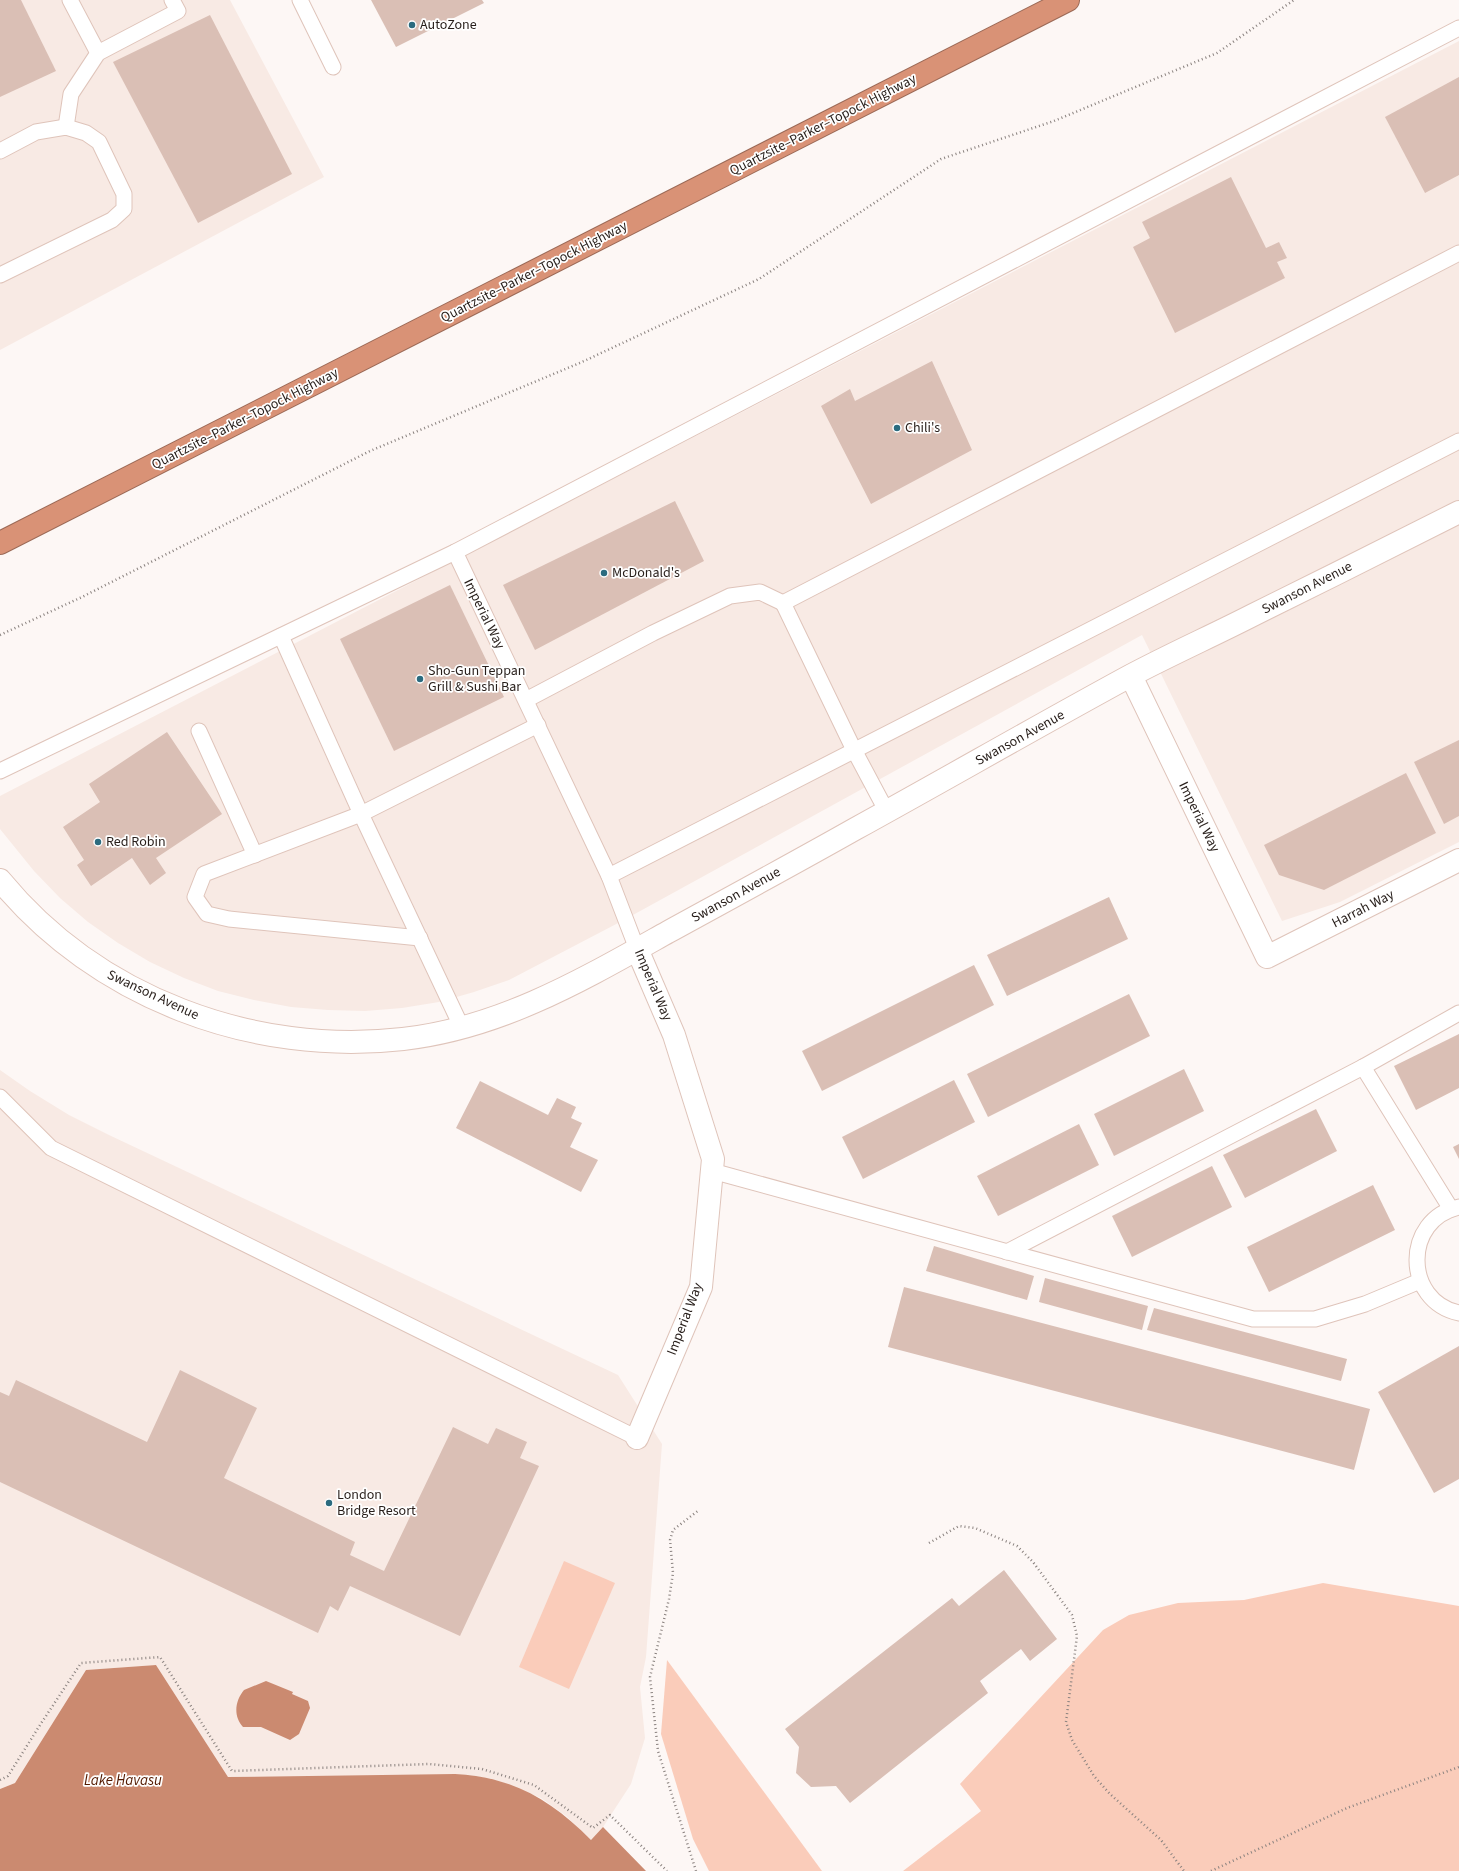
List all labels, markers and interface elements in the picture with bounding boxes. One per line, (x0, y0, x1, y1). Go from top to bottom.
place label: AutoZone (420, 15, 477, 35)
marker: AutoZone (407, 20, 417, 30)
street label: Quartzsite–Parker–Topock Highway (726, 69, 920, 181)
street label: Quartzsite–Parker–Topock Highway (437, 216, 631, 328)
street label: Quartzsite–Parker–Topock Highway (148, 363, 342, 475)
place label: Chili's (905, 418, 940, 438)
marker: Chili's (892, 423, 902, 433)
street label: Swanson Avenue (1258, 557, 1356, 619)
place label: McDonald's (612, 563, 680, 583)
marker: McDonald's (599, 568, 609, 578)
street label: Imperial Way (458, 575, 510, 653)
place label: Sho-Gun Teppan Grill & Sushi Bar (428, 661, 525, 697)
marker: Sho-Gun Teppan Grill & Sushi Bar (415, 674, 425, 684)
street label: Swanson Avenue (972, 705, 1068, 771)
street label: Imperial Way (1173, 778, 1225, 856)
place label: Red Robin (106, 832, 166, 852)
marker: Red Robin (93, 837, 103, 847)
street label: Swanson Avenue (688, 862, 784, 928)
street label: Harrah Way (1328, 885, 1398, 933)
street label: Imperial Way (629, 946, 677, 1024)
street label: Swanson Avenue (104, 965, 202, 1025)
street label: Imperial Way (662, 1279, 708, 1358)
place label: London Bridge Resort (337, 1485, 416, 1521)
marker: London Bridge Resort (324, 1498, 334, 1508)
water label: Lake Havasu (84, 1770, 162, 1791)

